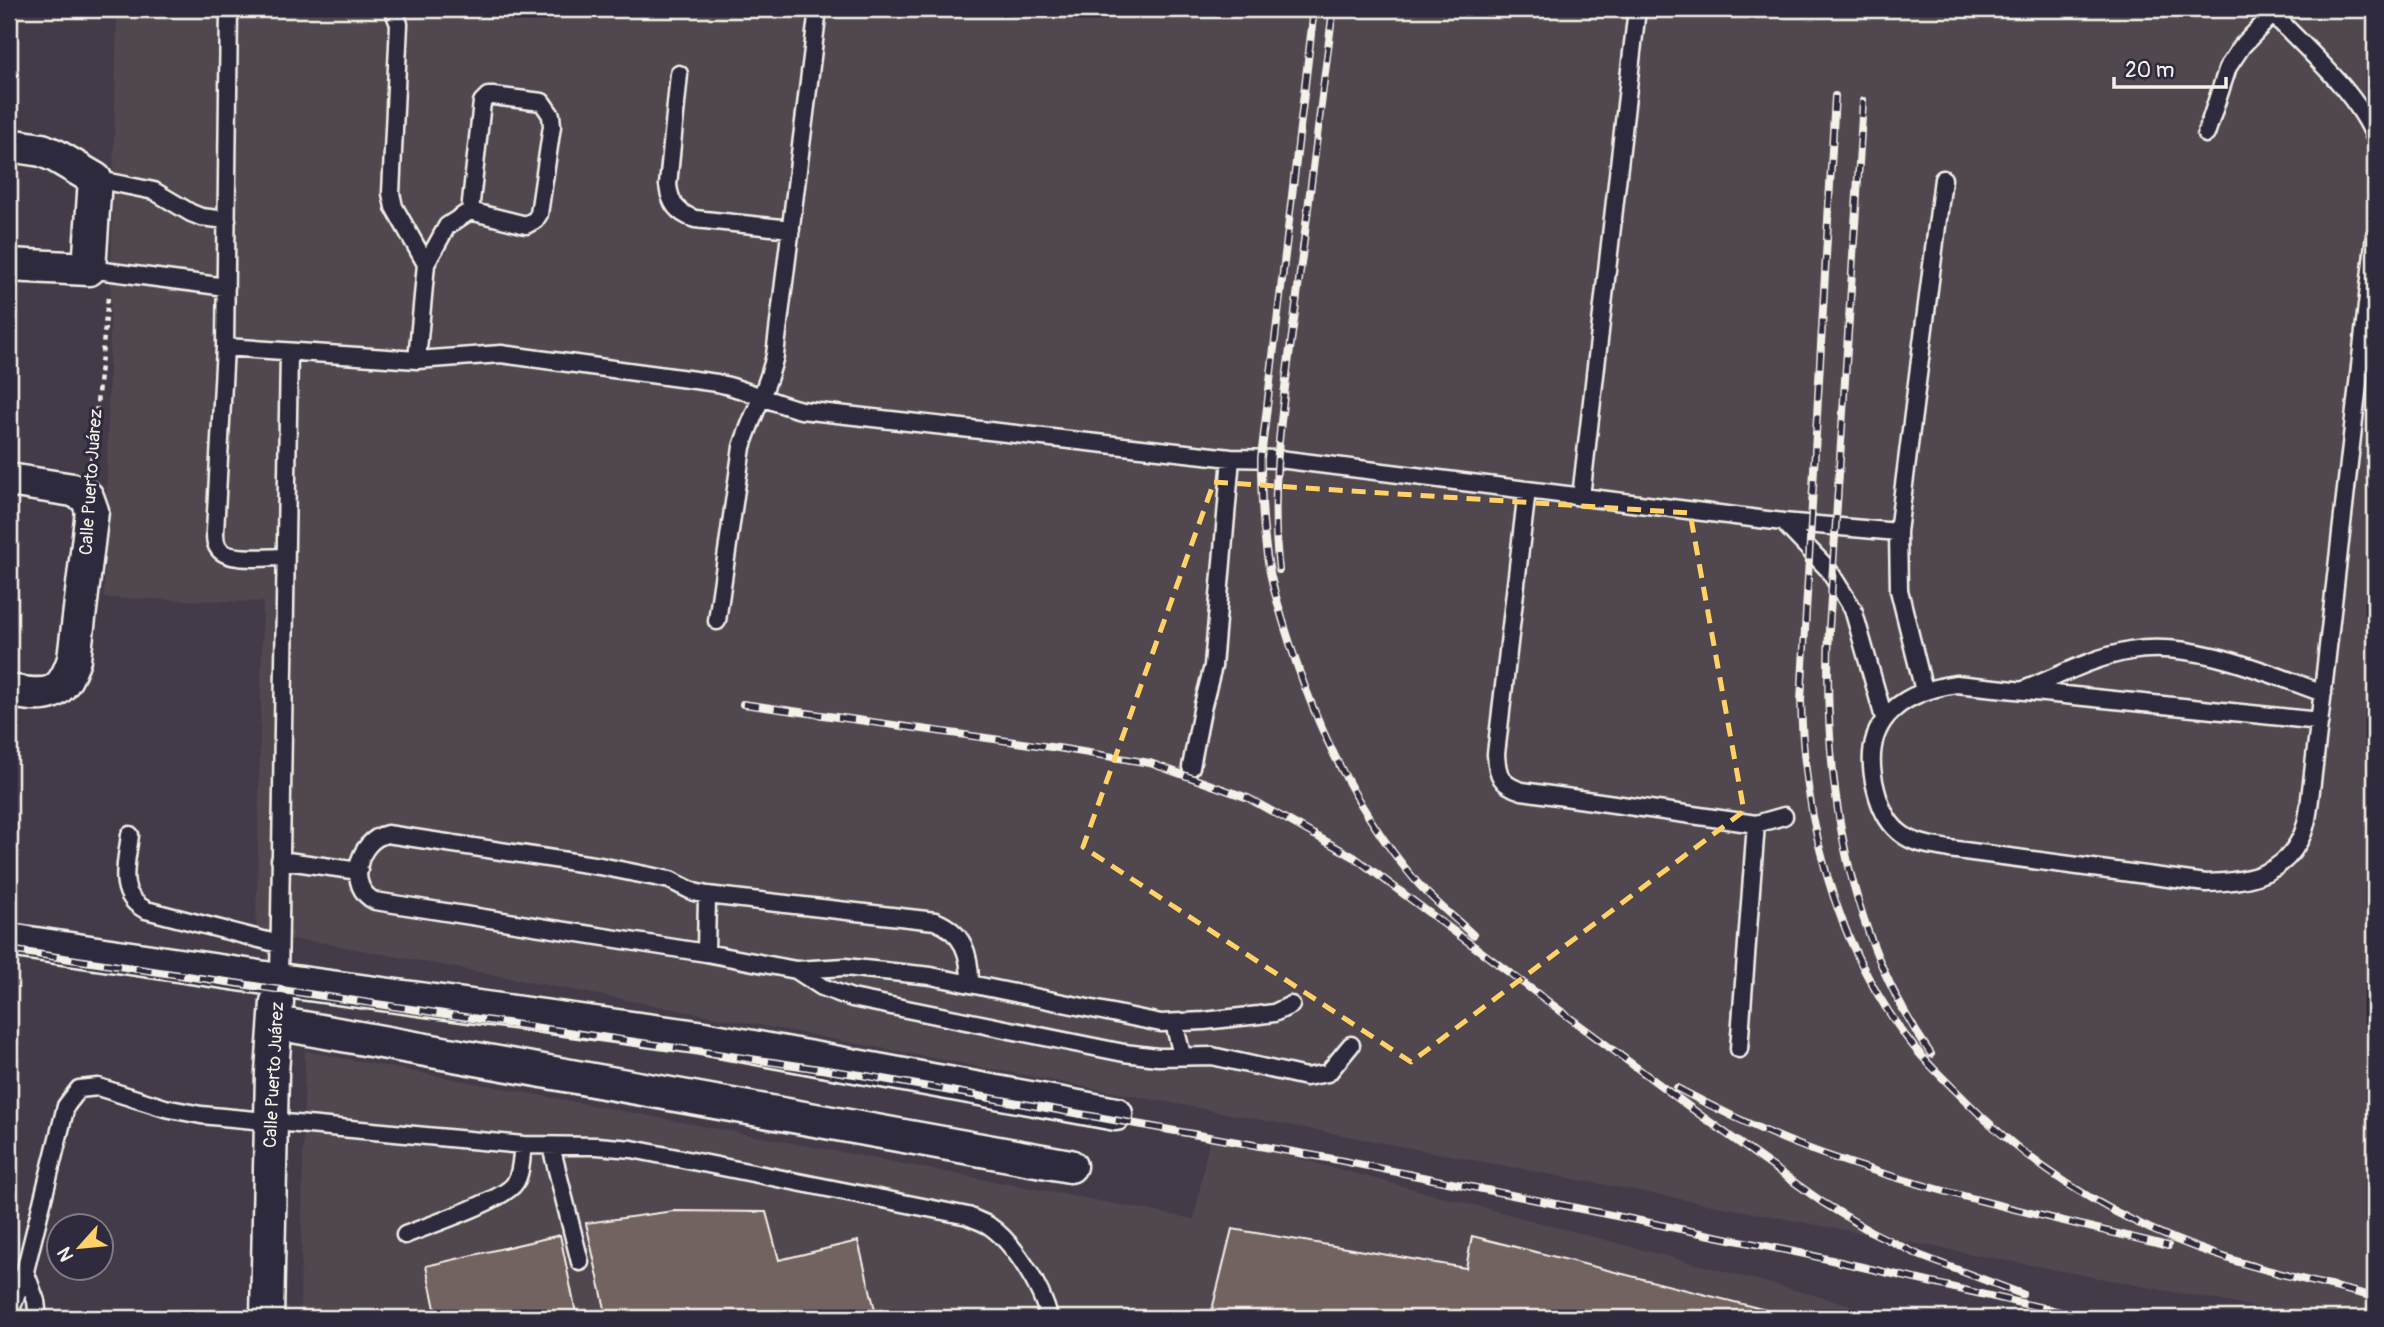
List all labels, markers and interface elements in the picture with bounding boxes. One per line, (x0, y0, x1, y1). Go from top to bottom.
scale bar (2114, 46, 2226, 90)
text: 20 m (2125, 57, 2174, 84)
street label: Calle Puerto Juárez (74, 408, 108, 556)
street label: Calle Puerto Juárez (259, 1001, 289, 1149)
north arrow (46, 1212, 116, 1282)
text: N (52, 1243, 79, 1265)

